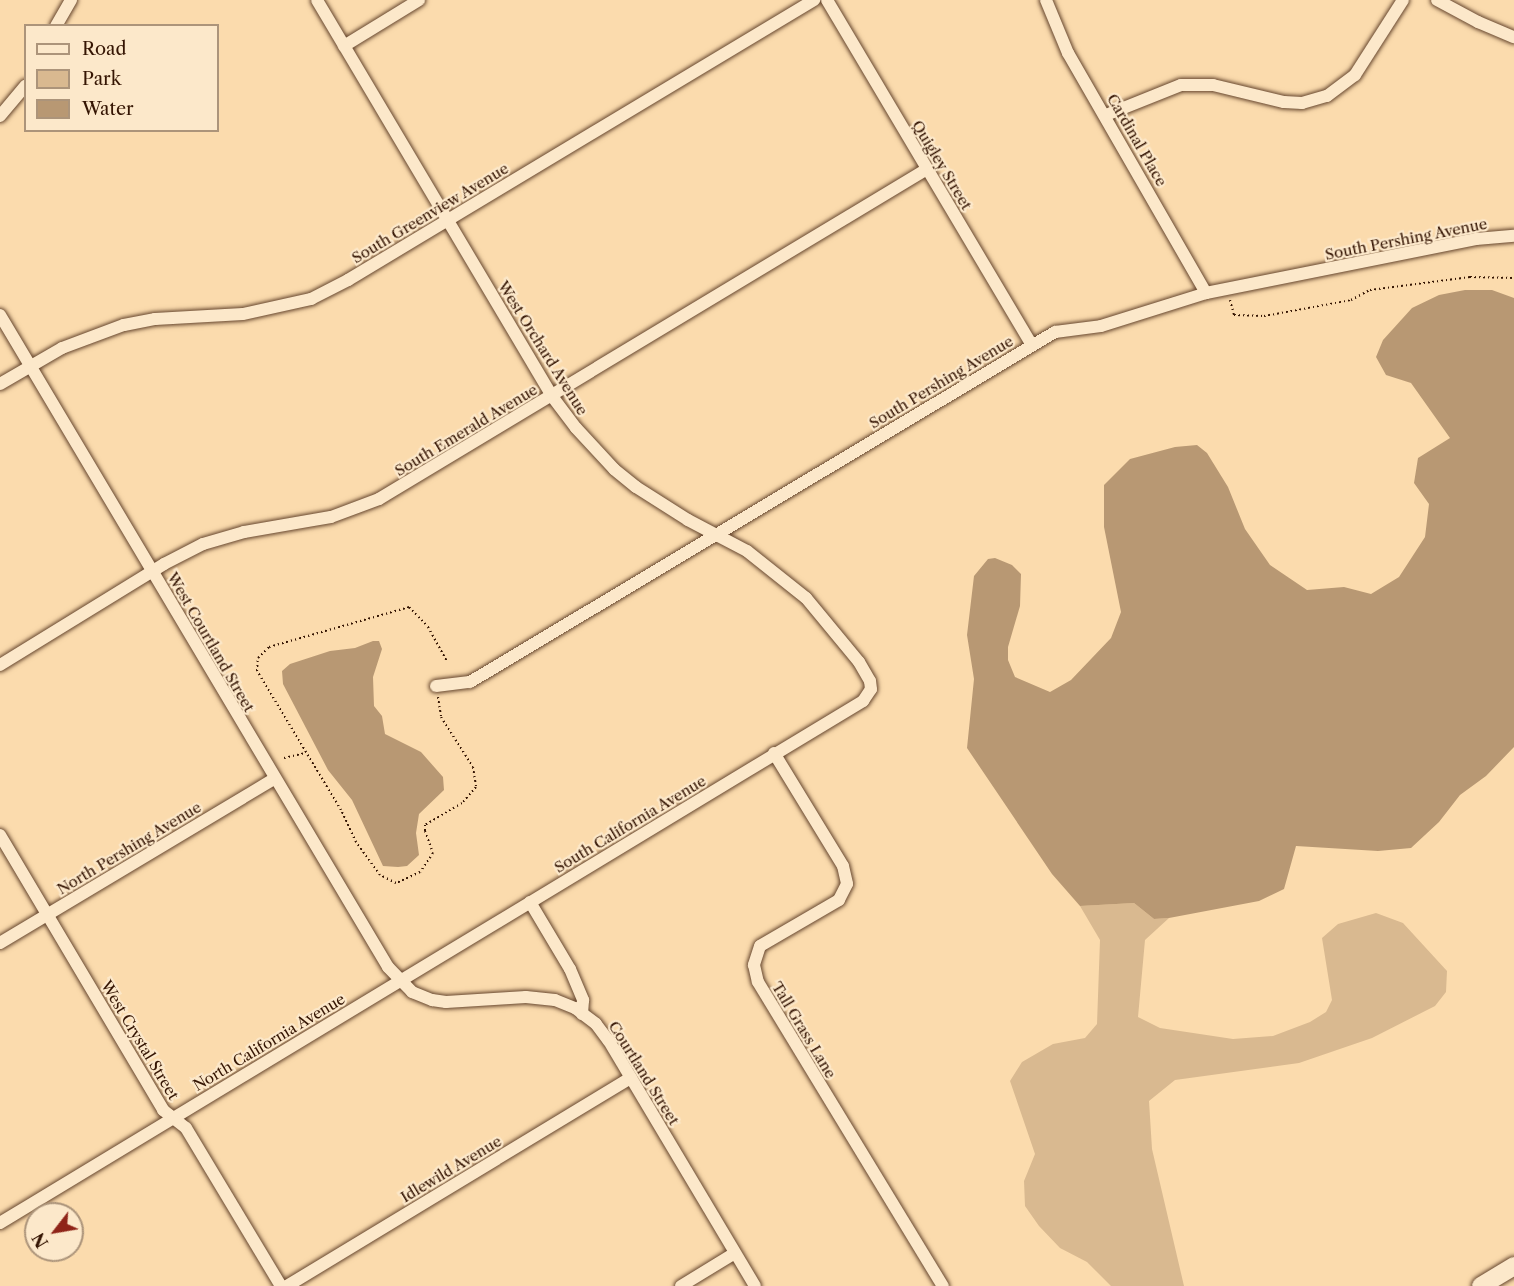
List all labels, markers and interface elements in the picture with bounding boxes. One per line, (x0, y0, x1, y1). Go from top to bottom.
legend (24, 24, 219, 132)
text: Road (82, 38, 127, 60)
text: Park (82, 68, 121, 90)
street label: Cardinal Place (1103, 91, 1171, 189)
text: Water (82, 98, 134, 120)
street label: Quigley Street (908, 117, 976, 213)
street label: South Greenview Avenue (348, 159, 512, 267)
street label: South Pershing Avenue (1323, 214, 1489, 264)
street label: West Orchard Avenue (494, 277, 592, 419)
street label: South Pershing Avenue (865, 332, 1017, 432)
street label: South Emerald Avenue (391, 380, 541, 480)
street label: West Courtland Street (164, 569, 258, 715)
street label: South California Avenue (551, 771, 709, 877)
street label: North Pershing Avenue (53, 798, 205, 898)
street label: West Crystal Street (97, 977, 183, 1103)
street label: Tall Grass Lane (768, 978, 840, 1082)
street label: North California Avenue (190, 989, 348, 1095)
street label: Courtland Street (605, 1018, 683, 1128)
street label: Idlewild Avenue (397, 1132, 505, 1206)
north arrow (24, 1202, 84, 1262)
text: N (28, 1229, 52, 1251)

